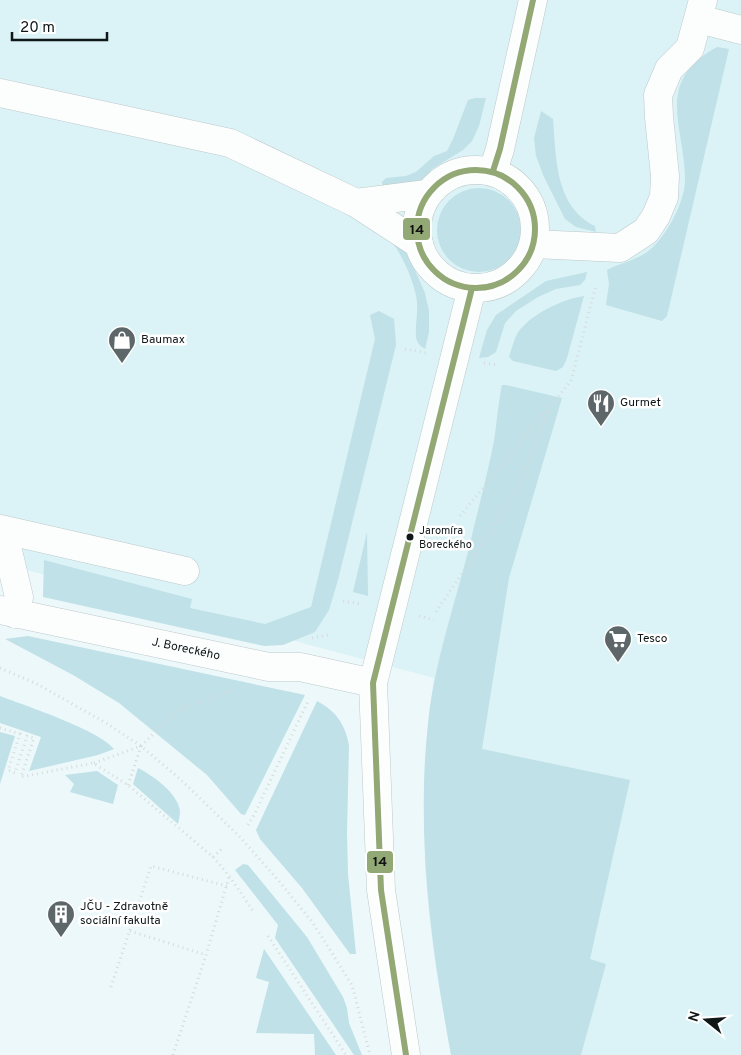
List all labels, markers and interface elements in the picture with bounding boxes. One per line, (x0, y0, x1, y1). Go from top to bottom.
scale bar (12, 10, 108, 42)
text: 20 m (20, 19, 55, 38)
line badge: 14 (402, 217, 431, 241)
text: 14 (410, 222, 424, 239)
shop icon: Baumax (107, 325, 137, 364)
place label: Baumax (141, 332, 185, 348)
restaurant icon: Gurmet (586, 388, 616, 427)
place label: Gurmet (620, 395, 661, 411)
place label: Jaromíra Boreckého (419, 524, 472, 552)
marker: Jaromíra Boreckého (405, 532, 415, 542)
supermarket icon: Tesco (603, 624, 633, 663)
place label: Tesco (637, 631, 668, 647)
street label: J. Boreckého (150, 634, 222, 664)
line badge: 14 (366, 850, 394, 874)
text: 14 (373, 854, 387, 871)
building icon: JČU - Zdravotně sociální fakulta (46, 899, 76, 938)
place label: JČU - Zdravotně sociální fakulta (80, 899, 168, 929)
north arrow (681, 995, 731, 1045)
text: N (685, 1009, 705, 1024)

